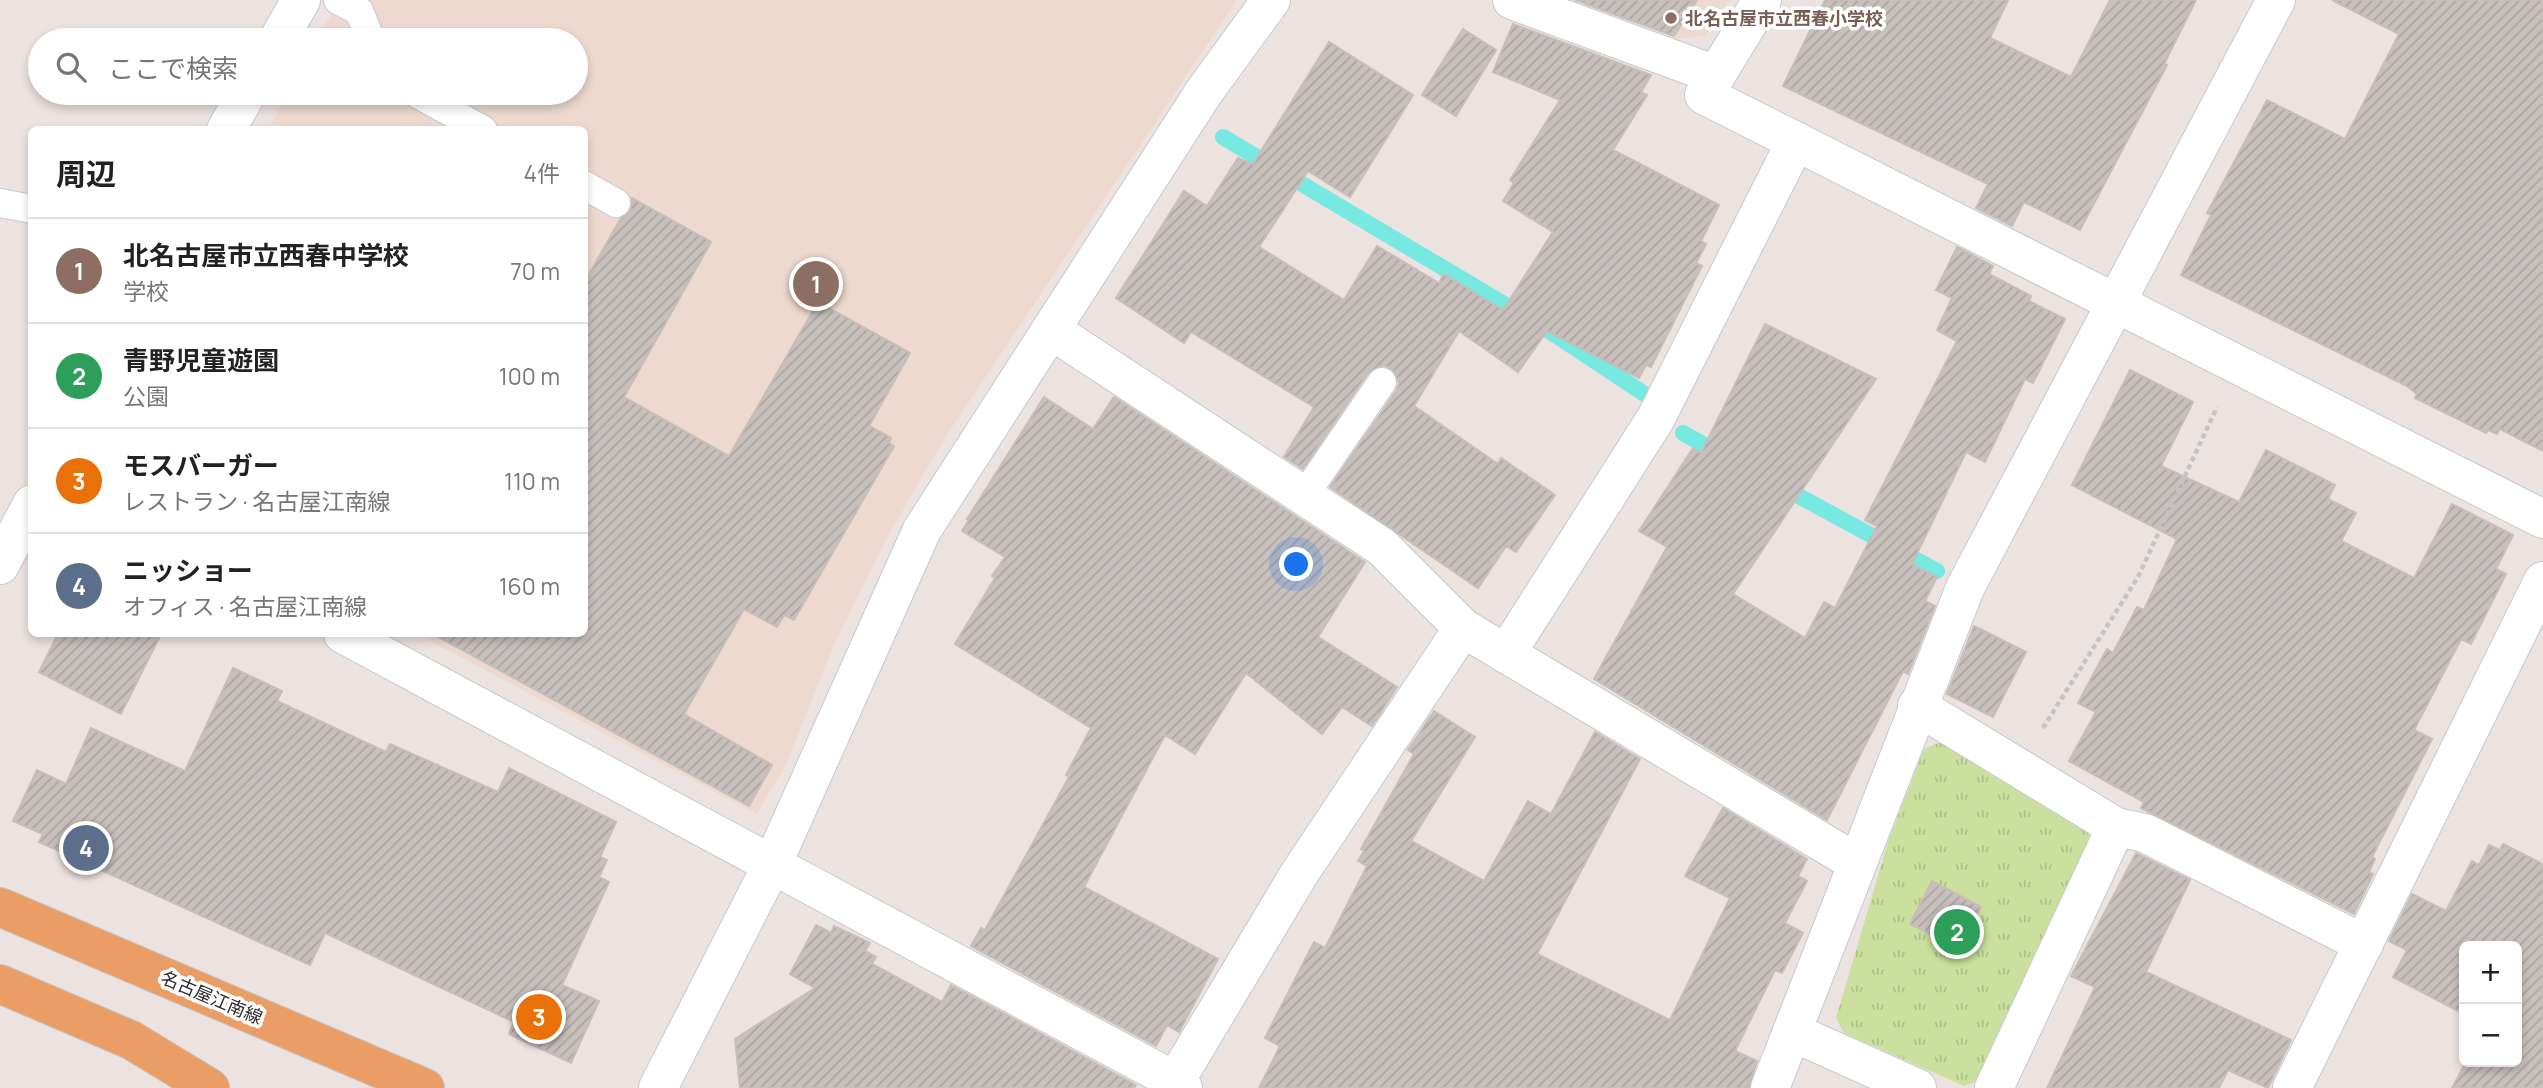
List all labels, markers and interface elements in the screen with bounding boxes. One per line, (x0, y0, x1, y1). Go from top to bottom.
place label: 北名古屋市立西春小学校 (1685, 6, 1883, 30)
marker: 北名古屋市立西春小学校 (1663, 10, 1679, 26)
search box (28, 28, 588, 105)
icon: search (52, 48, 90, 86)
text: ここで検索 (108, 50, 238, 86)
text: 周辺 (56, 153, 116, 194)
text: 4件 (523, 157, 560, 189)
text: 北名古屋市立西春中学校 (123, 237, 409, 273)
text: 1 (74, 255, 84, 287)
text: 70 m (510, 255, 560, 287)
pin: 1 (793, 258, 839, 310)
text: 学校 (123, 275, 169, 307)
text: 青野児童遊園 (123, 342, 279, 378)
text: 2 (72, 360, 86, 392)
text: 100 m (499, 360, 560, 392)
text: 公園 (123, 380, 169, 412)
text: モスバーガー (123, 447, 279, 483)
text: 3 (72, 465, 86, 497)
text: 110 m (504, 465, 560, 497)
text: レストラン · 名古屋江南線 (123, 485, 390, 517)
your location (1279, 547, 1313, 581)
text: ニッショー (123, 552, 253, 588)
text: 4 (72, 570, 86, 602)
text: 160 m (499, 570, 560, 602)
text: オフィス · 名古屋江南線 (123, 590, 367, 622)
pin: 4 (63, 822, 109, 874)
pin: 2 (1934, 906, 1980, 958)
map controls (2459, 941, 2522, 1067)
button: + (2459, 941, 2522, 1004)
street label: 名古屋江南線 (158, 965, 266, 1029)
pin: 3 (516, 991, 562, 1043)
button: − (2459, 1004, 2522, 1067)

